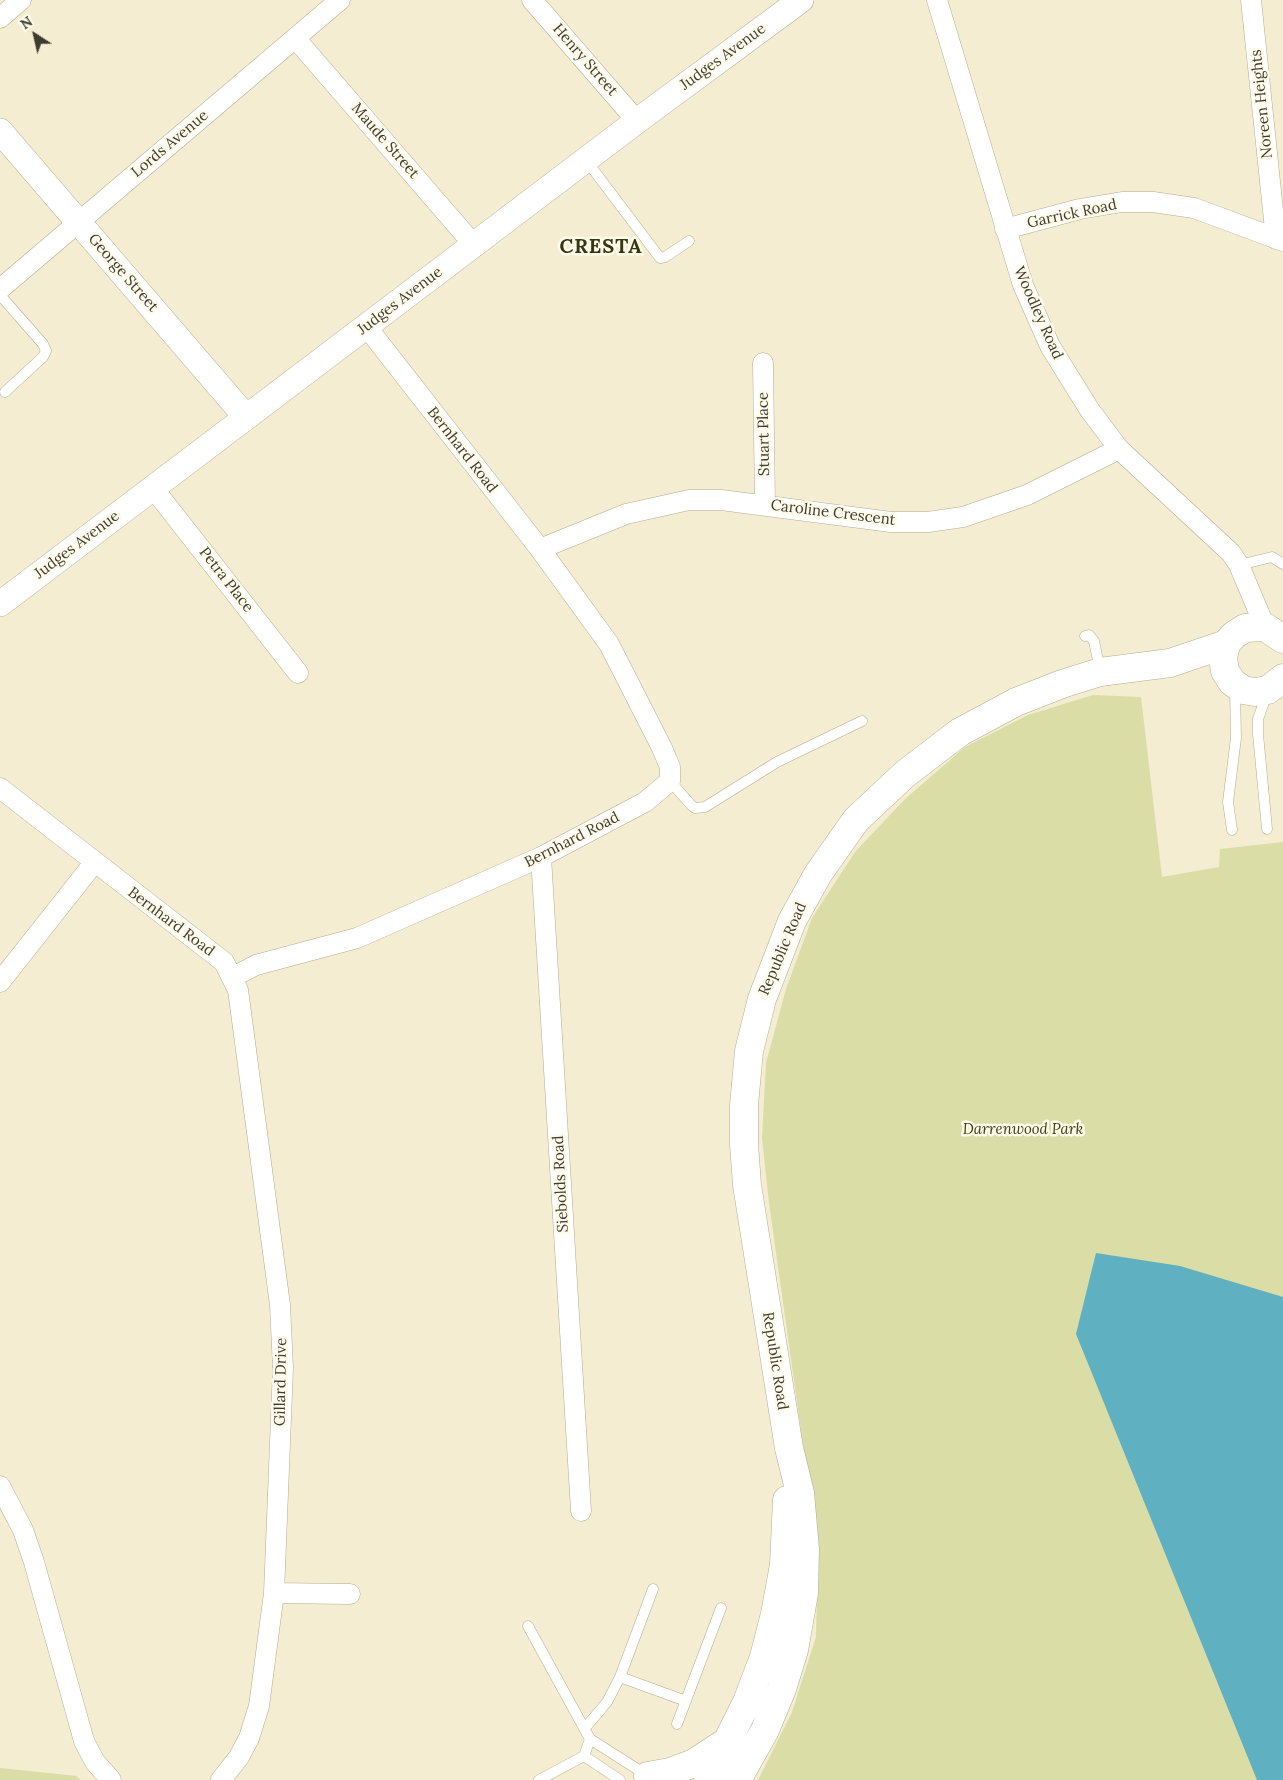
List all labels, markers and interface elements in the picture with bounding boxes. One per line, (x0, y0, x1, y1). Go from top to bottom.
north arrow (10, 10, 60, 60)
text: N (17, 12, 36, 33)
street label: Henry Street (549, 20, 621, 100)
street label: Judges Avenue (677, 20, 769, 94)
street label: Noreen Heights (1247, 49, 1277, 159)
street label: Maude Street (347, 100, 423, 182)
street label: Lords Avenue (128, 107, 212, 181)
street label: Garrick Road (1026, 196, 1118, 232)
street label: George Street (84, 230, 162, 316)
district label: CRESTA (559, 235, 643, 259)
street label: Judges Avenue (354, 263, 446, 339)
street label: Woodley Road (1010, 264, 1066, 362)
street label: Stuart Place (754, 392, 774, 476)
street label: Bernhard Road (423, 404, 501, 496)
street label: Caroline Crescent (770, 496, 896, 530)
street label: Judges Avenue (31, 507, 123, 583)
street label: Petra Place (195, 544, 257, 616)
street label: Bernhard Road (522, 808, 622, 872)
street label: Bernhard Road (124, 884, 218, 960)
street label: Republic Road (755, 900, 811, 998)
park label: Darrenwood Park (963, 1121, 1083, 1139)
street label: Siebolds Road (549, 1135, 573, 1233)
street label: Republic Road (758, 1311, 792, 1411)
street label: Gillard Drive (271, 1338, 291, 1426)

